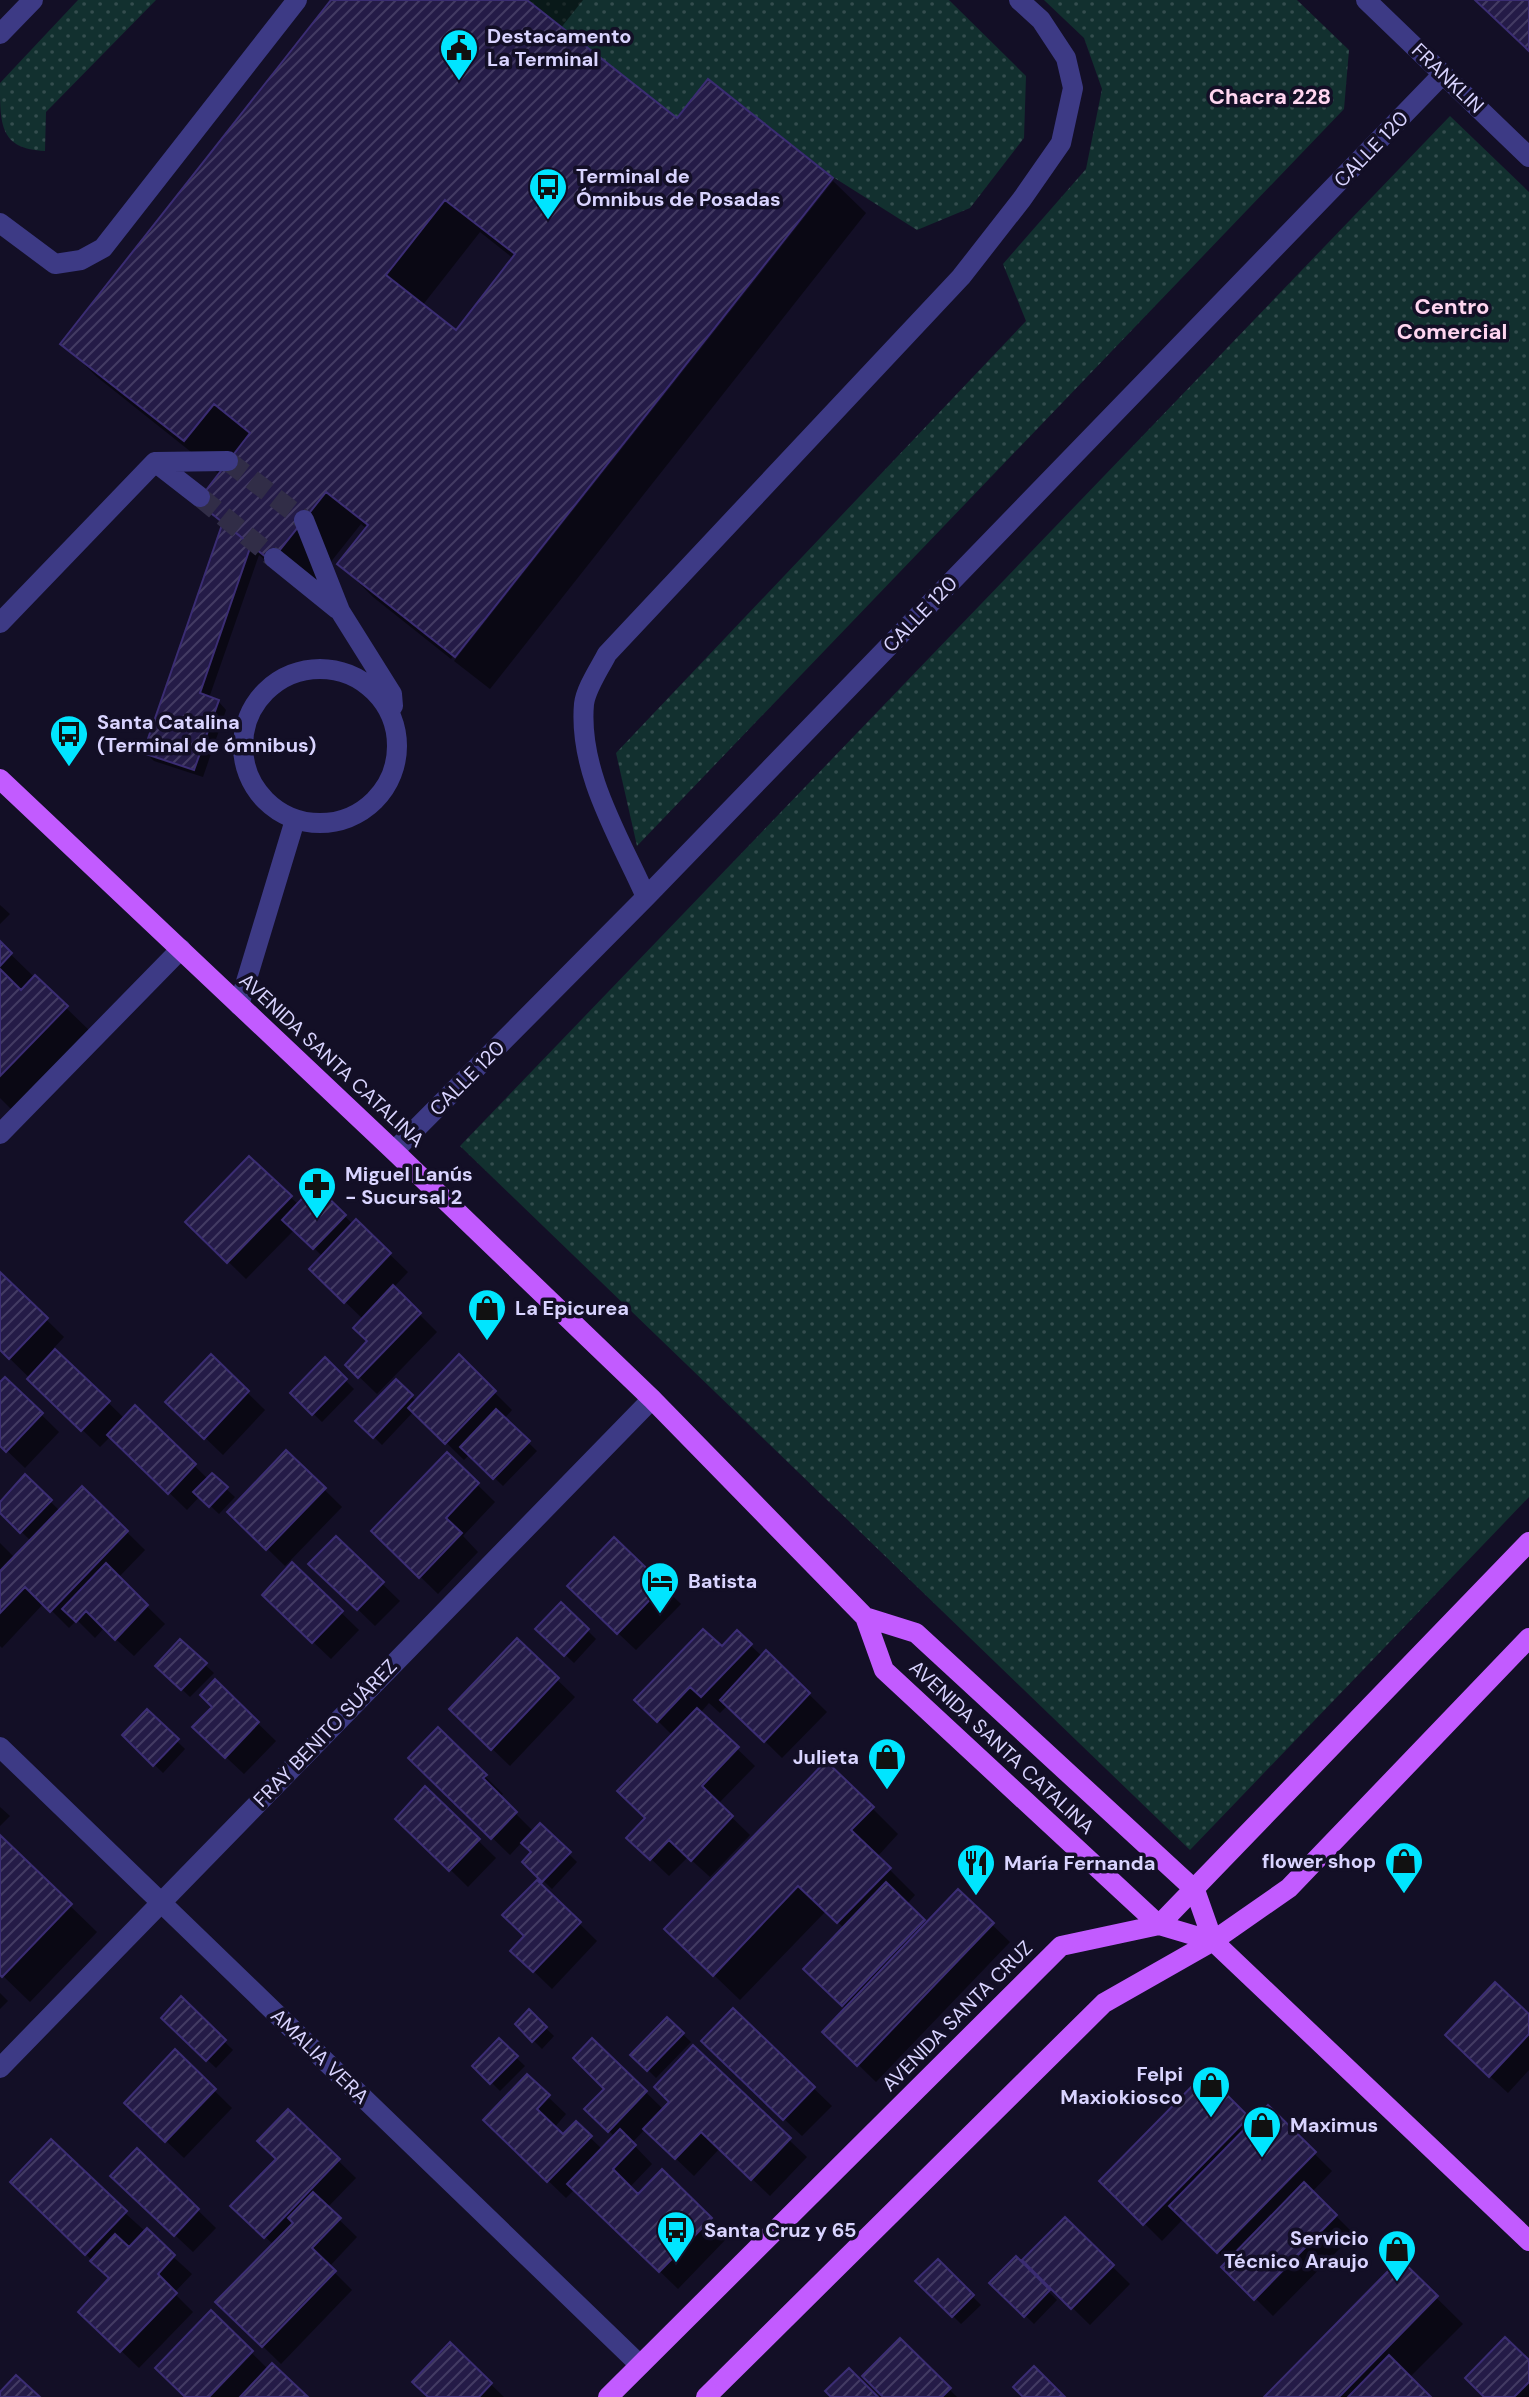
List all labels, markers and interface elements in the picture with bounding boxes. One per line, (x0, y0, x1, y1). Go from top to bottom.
place label: Destacamento La Terminal (487, 23, 632, 72)
public building icon: Destacamento La Terminal (438, 27, 480, 82)
street label: FRANKLIN (1406, 37, 1490, 119)
district label: Chacra 228 (1209, 82, 1331, 111)
street label: CALLE 120 (1328, 105, 1414, 193)
place label: Terminal de Ómnibus de Posadas (576, 163, 781, 212)
bus stop icon: Terminal de Ómnibus de Posadas (527, 166, 569, 221)
district label: Centro Comercial (1397, 292, 1507, 346)
street label: CALLE 120 (877, 570, 963, 658)
place label: Santa Catalina (Terminal de ómnibus) (97, 709, 316, 758)
bus stop icon: Santa Catalina (Terminal de ómnibus) (48, 713, 90, 768)
street label: AVENIDA SANTA CATALINA (234, 967, 430, 1153)
street label: CALLE 120 (424, 1035, 510, 1121)
place label: Miguel Lanús - Sucursal 2 (345, 1161, 473, 1210)
pharmacy icon: Miguel Lanús - Sucursal 2 (296, 1165, 338, 1220)
shop icon: La Epicurea (466, 1287, 508, 1342)
place label: La Epicurea (515, 1295, 629, 1321)
hotel icon: Batista (639, 1560, 681, 1615)
place label: Batista (688, 1568, 757, 1594)
street label: FRAY BENITO SUÁREZ (248, 1654, 402, 1812)
street label: AVENIDA SANTA CATALINA (904, 1654, 1100, 1840)
shop icon: Julieta (866, 1736, 908, 1791)
place label: Julieta (793, 1744, 859, 1770)
shop icon: flower shop (1383, 1840, 1425, 1895)
restaurant icon: María Fernanda (955, 1842, 997, 1897)
place label: flower shop (1262, 1848, 1376, 1874)
place label: María Fernanda (1004, 1850, 1155, 1876)
street label: AVENIDA SANTA CRUZ (876, 1935, 1038, 2097)
street label: AMALIA VERA (265, 2003, 375, 2109)
place label: Felpi Maxiokiosco (1060, 2061, 1183, 2110)
shop icon: Felpi Maxiokiosco (1190, 2064, 1232, 2119)
shop icon: Maximus (1241, 2104, 1283, 2159)
place label: Maximus (1290, 2112, 1378, 2138)
bus stop icon: Santa Cruz y 65 (655, 2209, 697, 2264)
place label: Santa Cruz y 65 (704, 2217, 856, 2243)
place label: Servicio Técnico Araujo (1224, 2225, 1369, 2274)
shop icon: Servicio Técnico Araujo (1376, 2228, 1418, 2283)

